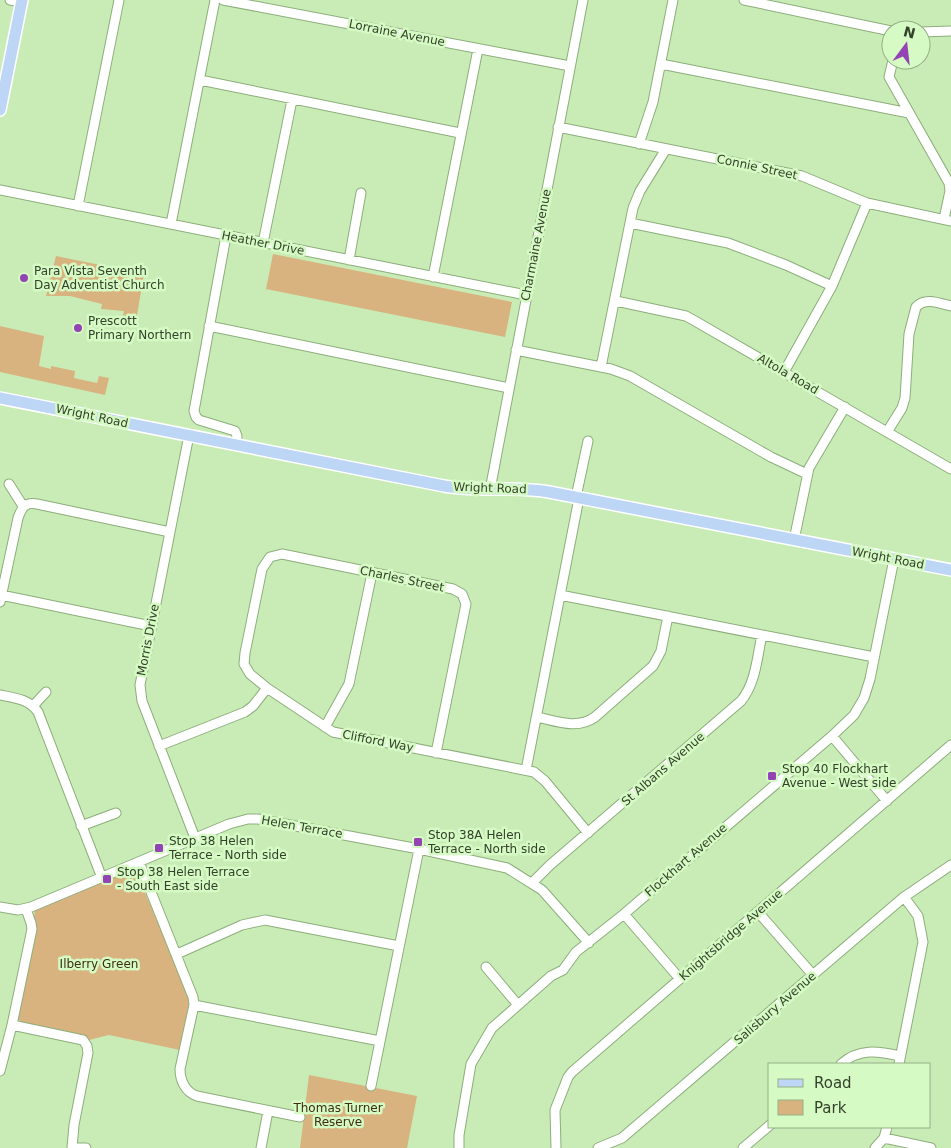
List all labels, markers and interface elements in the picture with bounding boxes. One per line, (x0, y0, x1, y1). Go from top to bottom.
street label: Lorraine Avenue (348, 17, 446, 49)
north arrow (881, 20, 931, 70)
text: N (902, 23, 917, 42)
street label: Connie Street (715, 152, 799, 182)
street label: Charmaine Avenue (518, 188, 554, 302)
street label: Heather Drive (220, 228, 306, 258)
place label: Para Vista Seventh Day Adventist Church (34, 264, 165, 292)
marker: Para Vista Seventh Day Adventist Church (18, 272, 30, 284)
place label: Prescott Primary Northern (88, 314, 191, 342)
marker: Prescott Primary Northern (72, 322, 84, 334)
street label: Altola Road (755, 351, 821, 397)
street label: Wright Road (55, 402, 129, 430)
street label: Wright Road (453, 480, 527, 496)
street label: Wright Road (851, 544, 925, 572)
street label: Charles Street (359, 563, 446, 595)
street label: Morris Drive (134, 603, 162, 677)
street label: Clifford Way (341, 727, 415, 755)
street label: St Albans Avenue (619, 729, 707, 809)
place label: Stop 40 Flockhart Avenue - West side (782, 762, 896, 790)
marker: Stop 40 Flockhart Avenue - West side (766, 770, 778, 782)
street label: Helen Terrace (260, 813, 344, 841)
street label: Flockhart Avenue (642, 821, 730, 899)
place label: Stop 38A Helen Terrace - North side (427, 828, 546, 856)
place label: Stop 38 Helen Terrace - North side (168, 834, 287, 862)
marker: Stop 38A Helen Terrace - North side (412, 836, 424, 848)
marker: Stop 38 Helen Terrace - North side (153, 842, 165, 854)
place label: Stop 38 Helen Terrace - South East side (117, 865, 249, 893)
marker: Stop 38 Helen Terrace - South East side (101, 873, 113, 885)
street label: Knightsbridge Avenue (677, 886, 785, 984)
park label: Ilberry Green (60, 957, 138, 971)
street label: Salisbury Avenue (731, 969, 819, 1047)
legend (768, 1063, 931, 1128)
text: Road (814, 1074, 852, 1092)
text: Park (814, 1099, 847, 1117)
park label: Thomas Turner Reserve (292, 1101, 383, 1129)

